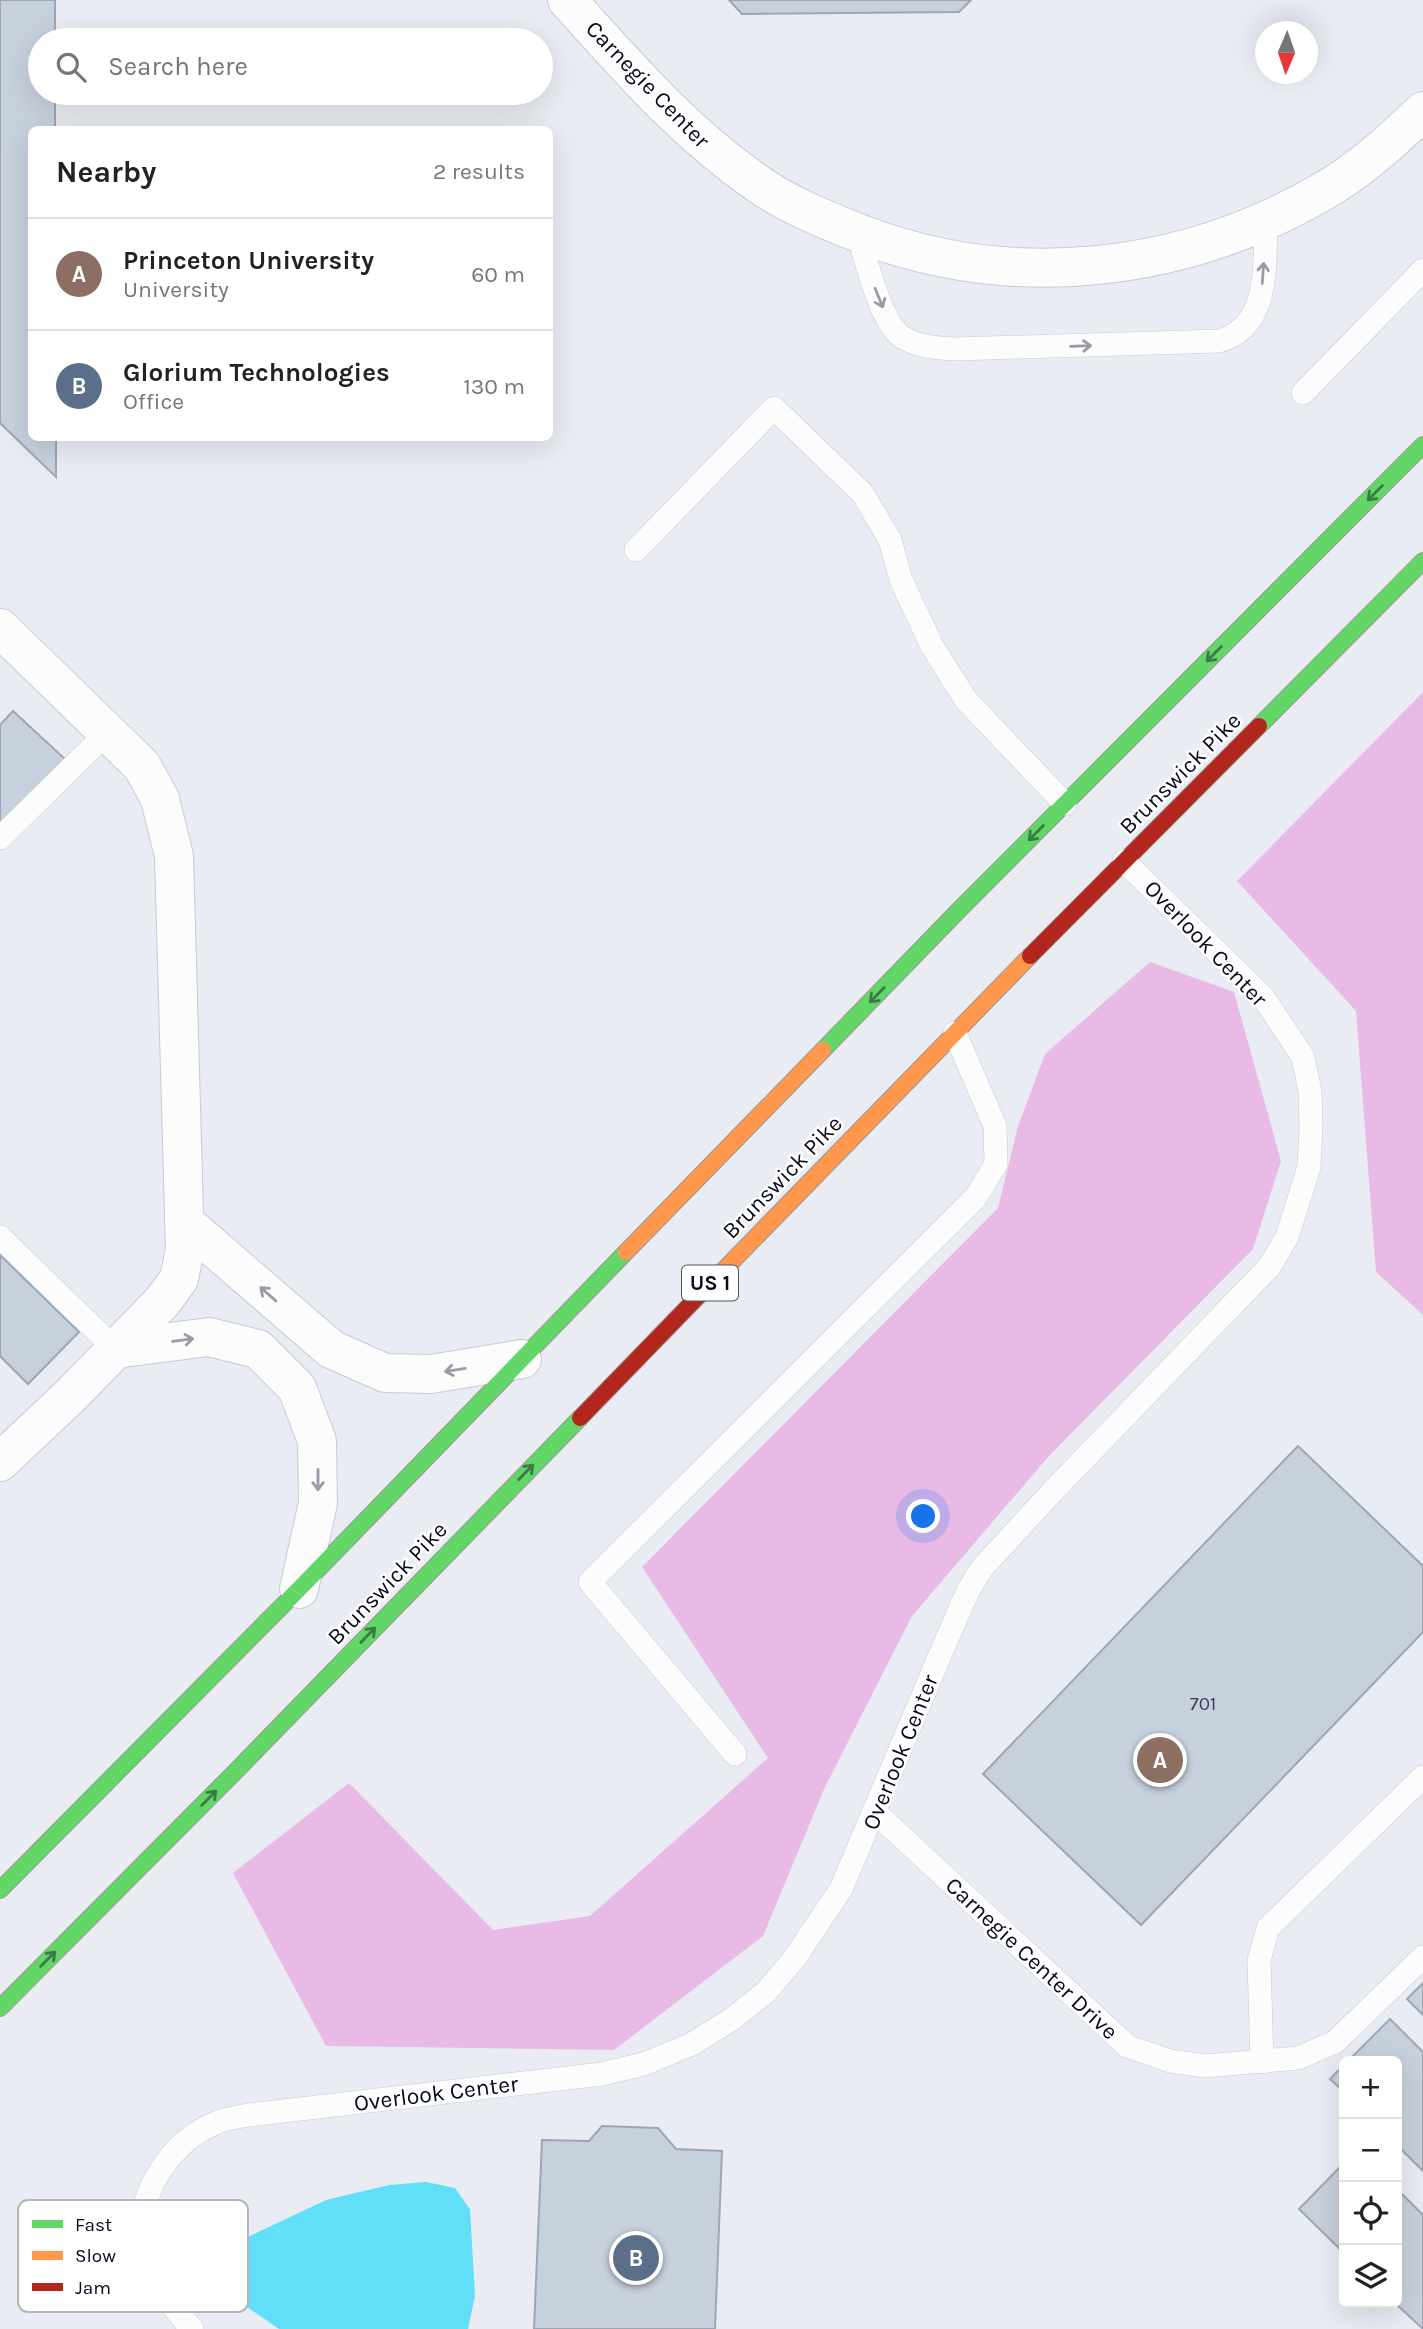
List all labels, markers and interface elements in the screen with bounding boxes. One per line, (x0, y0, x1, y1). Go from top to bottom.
street label: Carnegie Center (580, 15, 716, 154)
north arrow (1255, 21, 1318, 84)
search box (28, 28, 553, 105)
icon: search (52, 48, 90, 86)
text: Search here (108, 51, 248, 82)
text: Nearby (56, 154, 156, 190)
text: 2 results (433, 158, 525, 185)
text: Princeton University (123, 245, 374, 276)
text: A (72, 261, 86, 288)
text: 60 m (471, 261, 525, 288)
one-way arrow (1257, 262, 1270, 285)
text: University (123, 276, 229, 303)
one-way arrow (873, 286, 886, 308)
one-way arrow (1069, 339, 1092, 352)
text: Glorium Technologies (123, 357, 390, 388)
text: B (72, 373, 86, 400)
text: 130 m (463, 373, 525, 400)
text: Office (123, 388, 184, 415)
one-way arrow (1366, 484, 1383, 501)
one-way arrow (1206, 645, 1223, 662)
street label: Brunswick Pike (1114, 707, 1247, 840)
one-way arrow (1028, 824, 1045, 841)
street label: Overlook Center (1139, 875, 1273, 1013)
one-way arrow (868, 986, 885, 1003)
street label: Brunswick Pike (717, 1110, 848, 1245)
road number: US 1 (682, 1266, 738, 1300)
one-way arrow (260, 1286, 278, 1302)
one-way arrow (171, 1334, 194, 1347)
one-way arrow (444, 1364, 467, 1377)
one-way arrow (518, 1464, 535, 1481)
one-way arrow (311, 1468, 325, 1491)
your location (906, 1499, 940, 1533)
street label: Brunswick Pike (322, 1516, 453, 1651)
one-way arrow (359, 1627, 376, 1644)
street label: Overlook Center (857, 1670, 944, 1834)
house number: 701 (1190, 1693, 1216, 1715)
pin: A (1137, 1734, 1183, 1786)
one-way arrow (200, 1790, 217, 1807)
street label: Carnegie Center Drive (940, 1872, 1123, 2045)
one-way arrow (40, 1951, 57, 1968)
map controls (1339, 2056, 1402, 2308)
button: + (1339, 2056, 1402, 2119)
street label: Overlook Center (352, 2070, 520, 2117)
button: − (1339, 2119, 1402, 2182)
button: locate (1339, 2182, 1402, 2245)
legend (18, 2200, 248, 2312)
text: Fast (75, 2214, 112, 2236)
pin: B (613, 2232, 659, 2284)
text: Slow (75, 2245, 116, 2267)
button: layers (1339, 2245, 1402, 2308)
text: Jam (75, 2277, 111, 2299)

